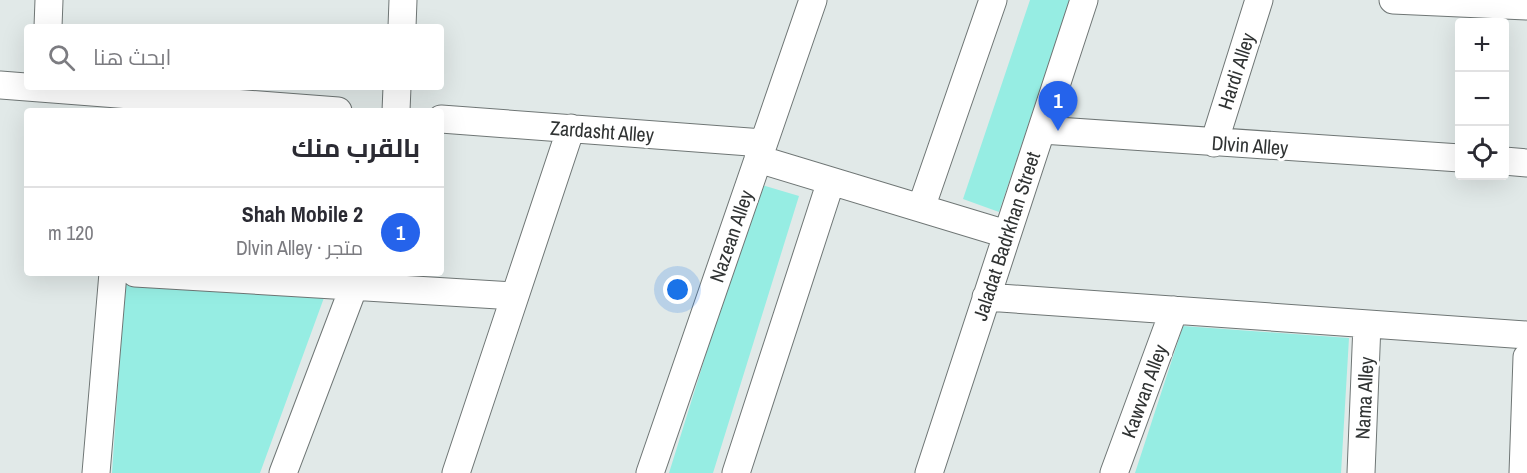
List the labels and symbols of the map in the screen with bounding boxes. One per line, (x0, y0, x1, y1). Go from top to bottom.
street label: Hardi Alley (1211, 28, 1261, 113)
pin: 1 (1038, 82, 1078, 131)
street label: Zardasht Alley (549, 114, 656, 148)
street label: Dlvin Alley (1211, 129, 1290, 161)
street label: Jaladat Badrkhan Street (966, 148, 1046, 324)
street label: Nazean Alley (703, 186, 760, 286)
your location (663, 275, 692, 304)
street label: Kawvan Alley (1115, 340, 1174, 441)
street label: Nama Alley (1348, 355, 1380, 440)

